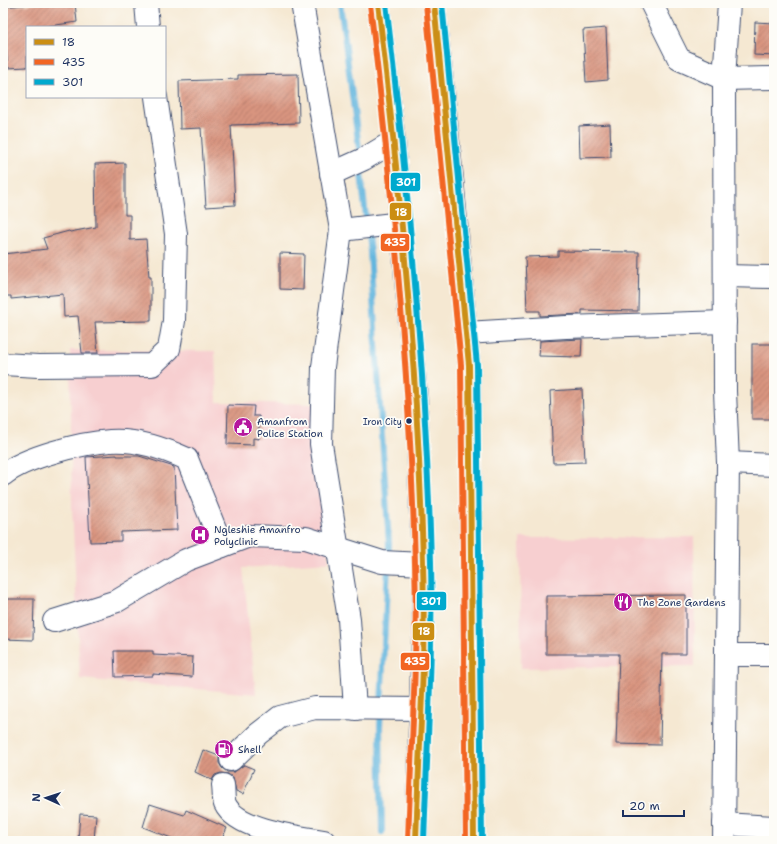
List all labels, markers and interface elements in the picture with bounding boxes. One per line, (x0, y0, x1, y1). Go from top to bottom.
legend (26, 26, 166, 98)
text: 18 (62, 34, 75, 50)
text: 435 (62, 54, 85, 70)
text: 301 (62, 74, 83, 90)
line badge: 301 (390, 172, 421, 192)
text: 301 (396, 175, 416, 190)
line badge: 18 (389, 202, 412, 221)
text: 18 (395, 205, 408, 220)
line badge: 435 (380, 233, 410, 252)
text: 435 (384, 235, 406, 250)
place label: Amanfrom Police Station (257, 415, 323, 440)
public building icon: Amanfrom Police Station (232, 416, 254, 438)
place label: Iron City (363, 416, 402, 428)
marker: Iron City (404, 416, 414, 426)
place label: Ngleshie Amanfro Polyclinic (214, 523, 301, 548)
hospital icon: Ngleshie Amanfro Polyclinic (189, 524, 211, 546)
line badge: 301 (416, 591, 447, 611)
restaurant icon: The Zone Gardens (612, 591, 634, 613)
text: 301 (421, 594, 441, 609)
place label: The Zone Gardens (637, 596, 726, 609)
line badge: 18 (412, 622, 435, 641)
text: 18 (418, 624, 431, 639)
line badge: 435 (400, 652, 430, 671)
text: 435 (404, 654, 426, 669)
fuel station icon: Shell (213, 738, 235, 760)
place label: Shell (238, 743, 261, 756)
north arrow (26, 778, 66, 818)
text: N (29, 792, 44, 802)
scale bar (623, 792, 684, 818)
text: 20 m (629, 798, 660, 814)

